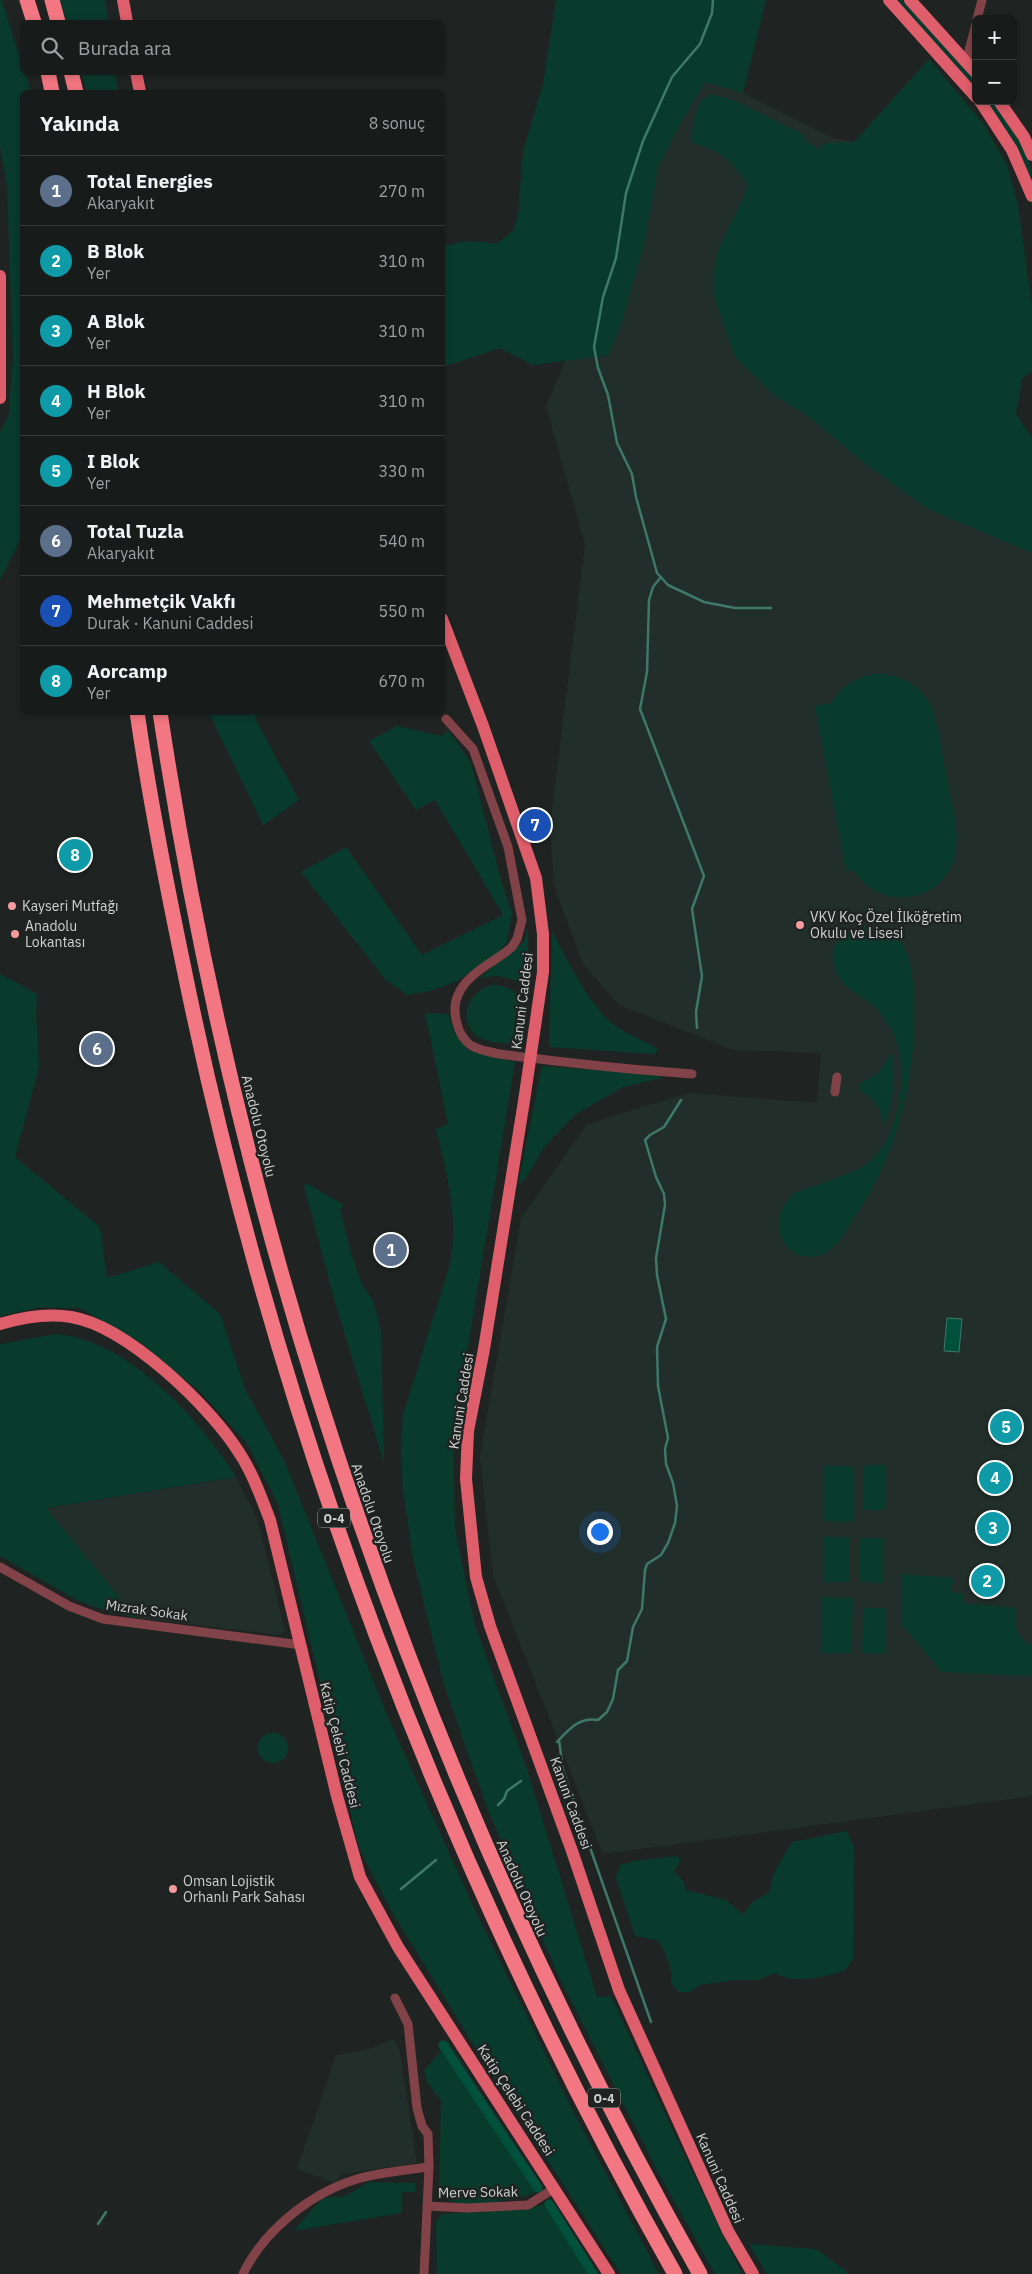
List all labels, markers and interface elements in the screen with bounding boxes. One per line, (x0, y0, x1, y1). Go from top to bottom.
map controls (972, 15, 1017, 105)
button: + (972, 15, 1017, 60)
search box (20, 20, 445, 75)
icon: search (38, 34, 66, 62)
text: Burada ara (78, 36, 171, 60)
button: − (972, 60, 1017, 105)
text: Yakında (40, 109, 120, 137)
text: 8 sonuç (369, 113, 425, 133)
text: Total Energies (87, 169, 213, 193)
text: 1 (51, 181, 61, 201)
text: 270 m (378, 181, 425, 201)
text: Akaryakıt (87, 193, 155, 213)
text: B Blok (87, 239, 144, 263)
text: 2 (51, 251, 61, 271)
text: 310 m (378, 251, 425, 271)
text: Yer (87, 263, 110, 283)
text: A Blok (87, 309, 145, 333)
text: 3 (51, 321, 61, 341)
text: 310 m (378, 321, 425, 341)
text: Yer (87, 333, 110, 353)
text: H Blok (87, 379, 145, 403)
text: 4 (51, 391, 61, 411)
text: 310 m (378, 391, 425, 411)
text: Yer (87, 403, 110, 423)
text: I Blok (87, 449, 140, 473)
text: 5 (51, 461, 61, 481)
text: 330 m (378, 461, 425, 481)
text: Yer (87, 473, 110, 493)
text: Total Tuzla (87, 519, 184, 543)
text: 6 (51, 531, 61, 551)
text: 540 m (378, 531, 425, 551)
text: Akaryakıt (87, 543, 155, 563)
text: Mehmetçik Vakfı (87, 589, 236, 613)
text: 7 (51, 601, 61, 621)
text: 550 m (378, 601, 425, 621)
text: Durak · Kanuni Caddesi (87, 613, 253, 633)
text: Aorcamp (87, 659, 167, 683)
text: 8 (51, 671, 61, 691)
text: 670 m (378, 671, 425, 691)
text: Yer (87, 683, 110, 703)
pin: 7 (519, 806, 551, 844)
pin: 8 (59, 836, 91, 874)
place label: Kayseri Mutfağı (22, 897, 119, 915)
marker: Kayseri Mutfağı (6, 900, 18, 912)
place label: VKV Koç Özel İlköğretim Okulu ve Lisesi (810, 908, 962, 942)
place label: Anadolu Lokantası (25, 917, 85, 951)
marker: VKV Koç Özel İlköğretim Okulu ve Lisesi (794, 919, 806, 931)
marker: Anadolu Lokantası (9, 928, 21, 940)
street label: Kanuni Caddesi (507, 952, 537, 1050)
pin: 6 (81, 1030, 113, 1068)
street label: Anadolu Otoyolu (238, 1073, 280, 1179)
pin: 1 (375, 1231, 407, 1269)
street label: Kanuni Caddesi (445, 1352, 477, 1450)
pin: 5 (990, 1408, 1022, 1446)
pin: 4 (979, 1459, 1011, 1497)
street label: Anadolu Otoyolu (347, 1461, 399, 1565)
road number: O-4 (318, 1509, 350, 1528)
pin: 3 (977, 1509, 1009, 1547)
your location (587, 1519, 613, 1545)
pin: 2 (971, 1562, 1003, 1600)
street label: Mızrak Sokak (105, 1595, 190, 1625)
street label: Katip Çelebi Caddesi (316, 1680, 364, 1810)
street label: Kanuni Caddesi (546, 1754, 596, 1852)
street label: Anadolu Otoyolu (493, 1837, 551, 1939)
place label: Omsan Lojistik Orhanlı Park Sahası (183, 1872, 305, 1906)
marker: Omsan Lojistik Orhanlı Park Sahası (167, 1883, 179, 1895)
street label: Katip Çelebi Caddesi (473, 2041, 559, 2159)
road number: O-4 (588, 2088, 620, 2108)
street label: Kanuni Caddesi (692, 2130, 748, 2226)
street label: Merve Sokak (438, 2182, 519, 2202)

